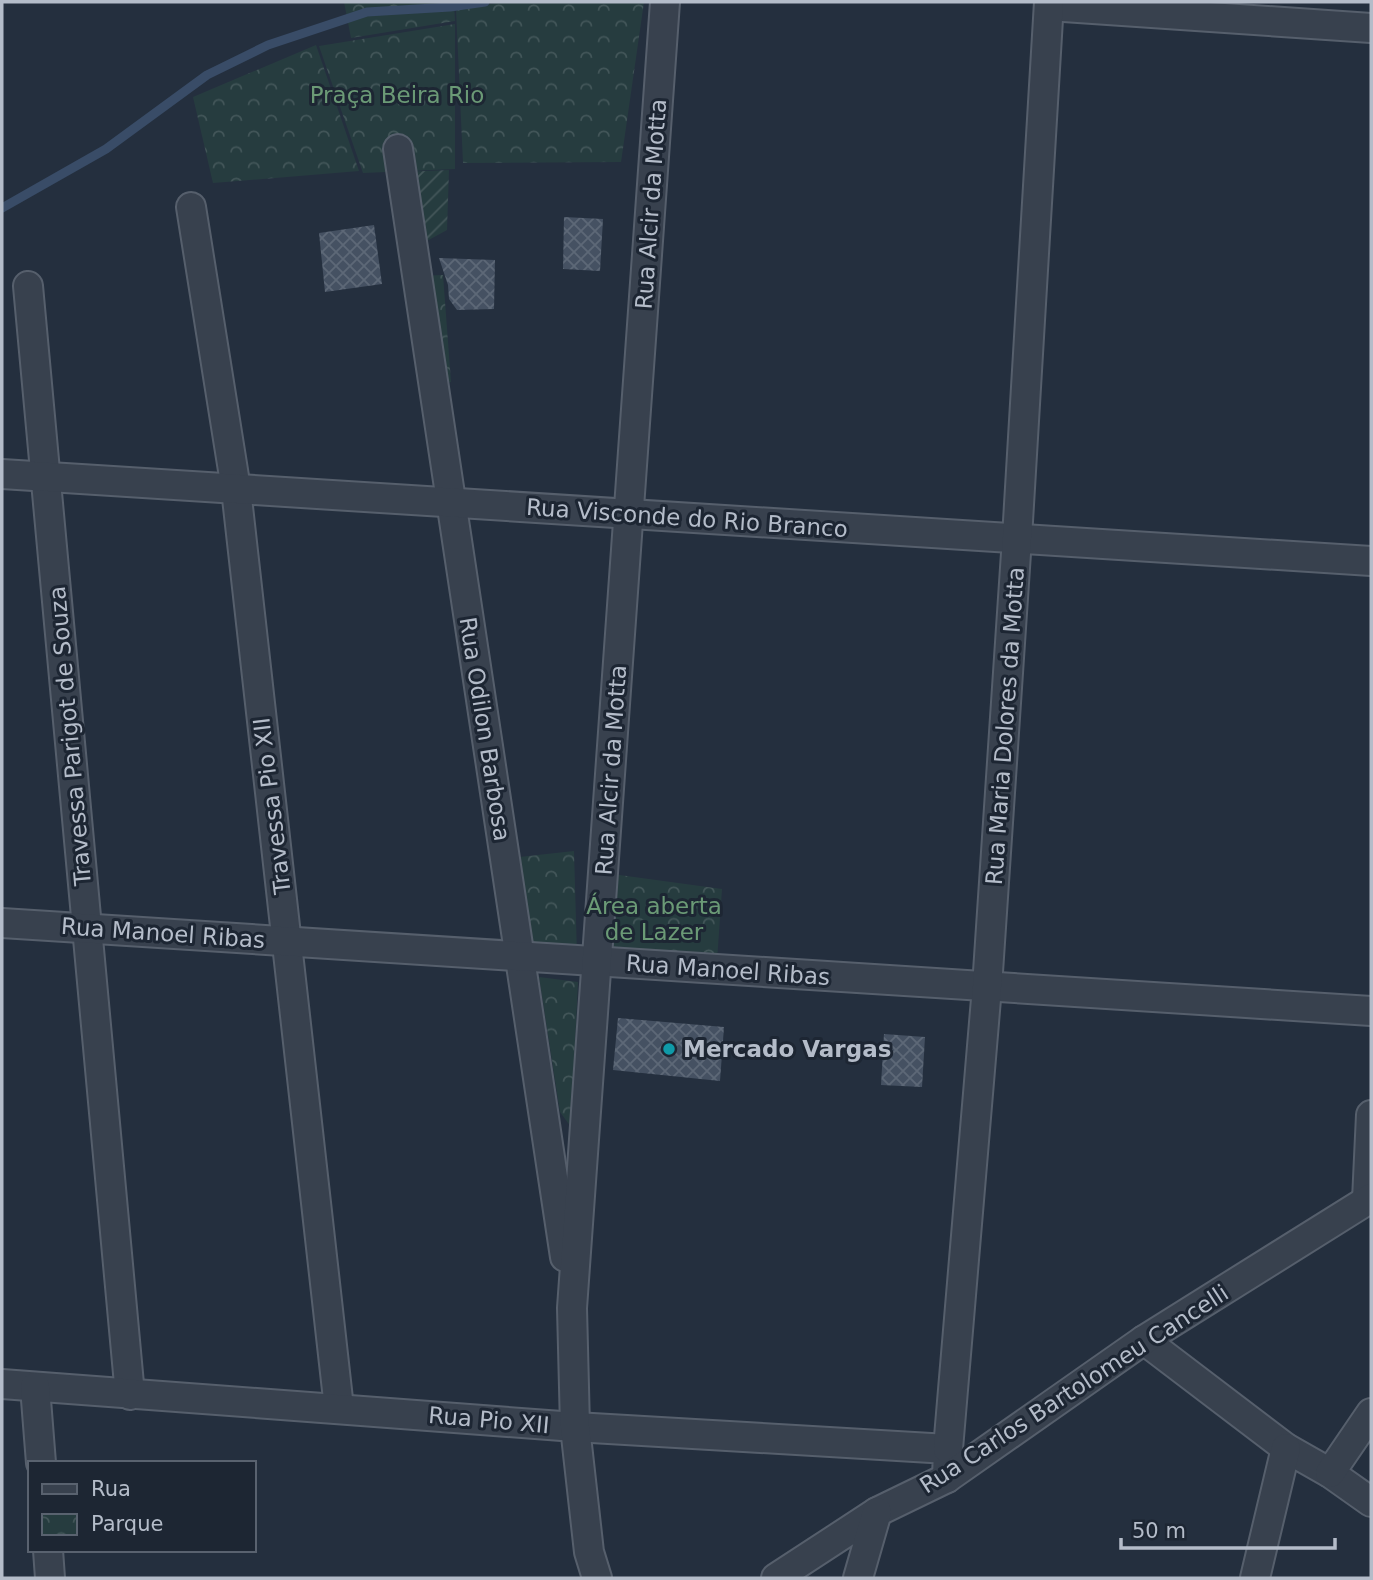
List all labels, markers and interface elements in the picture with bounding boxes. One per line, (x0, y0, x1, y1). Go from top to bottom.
park label: Praça Beira Rio (310, 82, 484, 108)
street label: Rua Alcir da Motta (631, 98, 671, 310)
street label: Rua Visconde do Rio Branco (525, 494, 849, 542)
street label: Rua Maria Dolores da Motta (981, 566, 1029, 886)
street label: Travessa Parigot de Souza (44, 585, 96, 888)
street label: Rua Odilon Barbosa (454, 615, 516, 843)
street label: Rua Alcir da Motta (591, 664, 631, 876)
street label: Travessa Pio XII (248, 716, 296, 897)
park label: Área aberta de Lazer (586, 892, 722, 945)
street label: Rua Manoel Ribas (60, 913, 266, 953)
street label: Rua Manoel Ribas (625, 950, 831, 990)
place label: Mercado Vargas (683, 1036, 891, 1062)
marker: Mercado Vargas (661, 1041, 677, 1057)
street label: Rua Carlos Bartolomeu Cancelli (915, 1279, 1233, 1499)
street label: Rua Pio XII (427, 1402, 551, 1438)
legend (28, 1461, 256, 1552)
text: Rua (91, 1477, 131, 1501)
scale bar (1121, 1506, 1334, 1550)
text: Parque (91, 1512, 163, 1536)
text: 50 m (1132, 1519, 1186, 1543)

